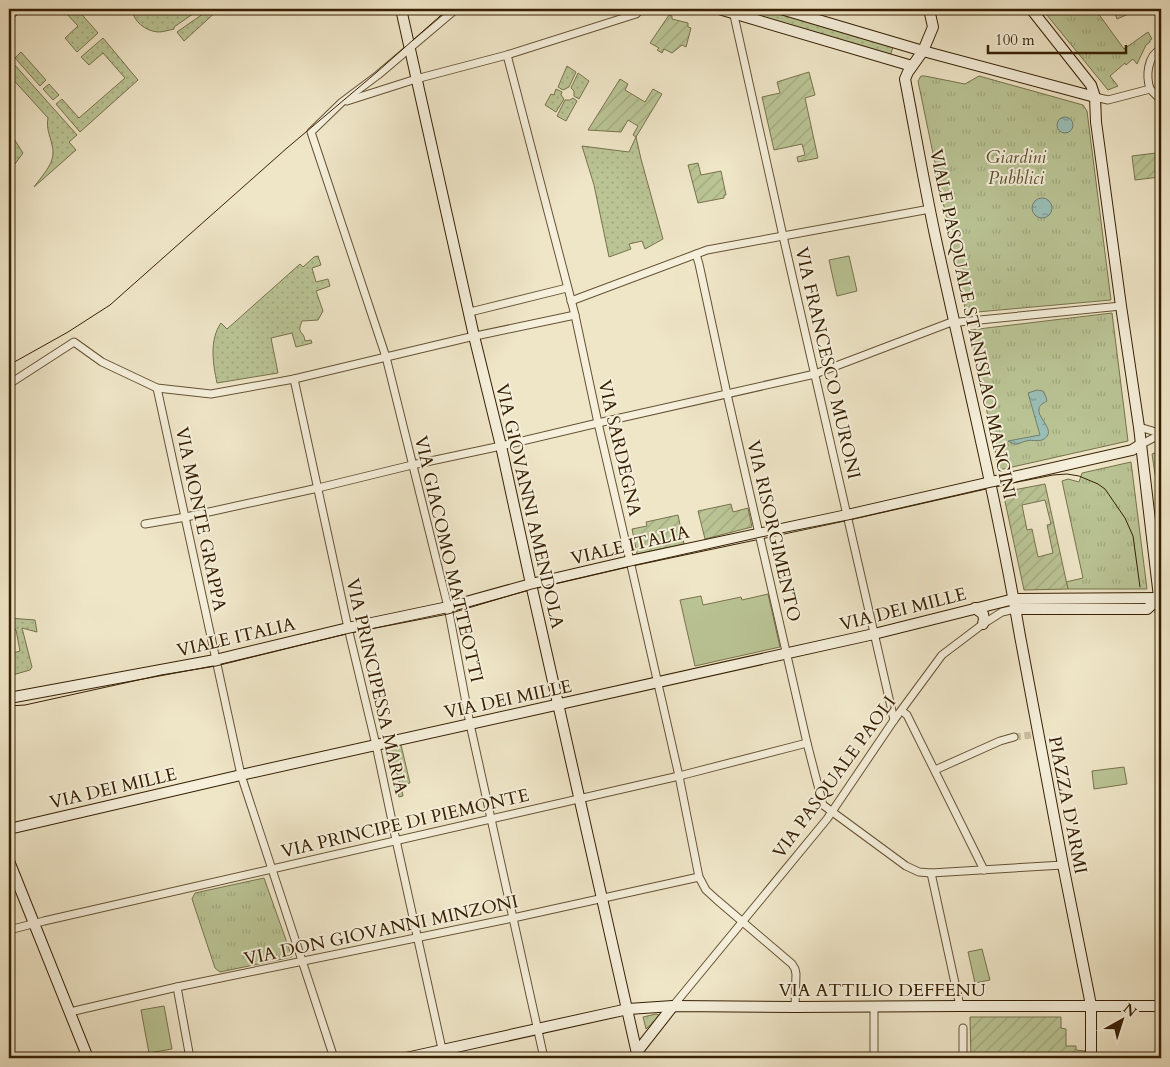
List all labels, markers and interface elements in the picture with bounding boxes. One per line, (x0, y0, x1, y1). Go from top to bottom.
scale bar (988, 22, 1125, 54)
text: 100 m (995, 30, 1035, 50)
park label: Giardini Pubblici (986, 145, 1047, 191)
street label: VIALE PASQUALE STANISLAO MANCINI (923, 147, 1022, 502)
street label: VIA FRANCESCO MURONI (789, 245, 866, 481)
street label: VIA SARDEGNA (592, 377, 647, 519)
street label: VIA GIOVANNI AMENDOLA (489, 381, 570, 631)
street label: VIA MONTE GRAPPA (169, 425, 232, 614)
street label: VIA GIACOMO MATTEOTTI (408, 433, 489, 685)
street label: VIA RISORGIMENTO (740, 438, 807, 624)
street label: VIALE ITALIA (568, 520, 692, 571)
street label: VIA PRINCIPESSA MARIA (340, 576, 413, 796)
street label: VIA DEI MILLE (837, 582, 969, 637)
street label: VIALE ITALIA (174, 612, 298, 663)
street label: VIA DEI MILLE (442, 674, 574, 725)
street label: VIA PASQUALE PAOLI (767, 691, 902, 864)
street label: PIAZZA D'ARMI (1042, 734, 1093, 876)
street label: VIA DEI MILLE (47, 762, 179, 815)
street label: VIA PRINCIPE DI PIEMONTE (279, 783, 532, 864)
street label: VIA DON GIOVANNI MINZONI (242, 889, 520, 972)
street label: VIA ATTILIO DEFFENU (778, 978, 986, 1003)
north arrow (1098, 994, 1148, 1044)
text: N (1119, 999, 1141, 1021)

